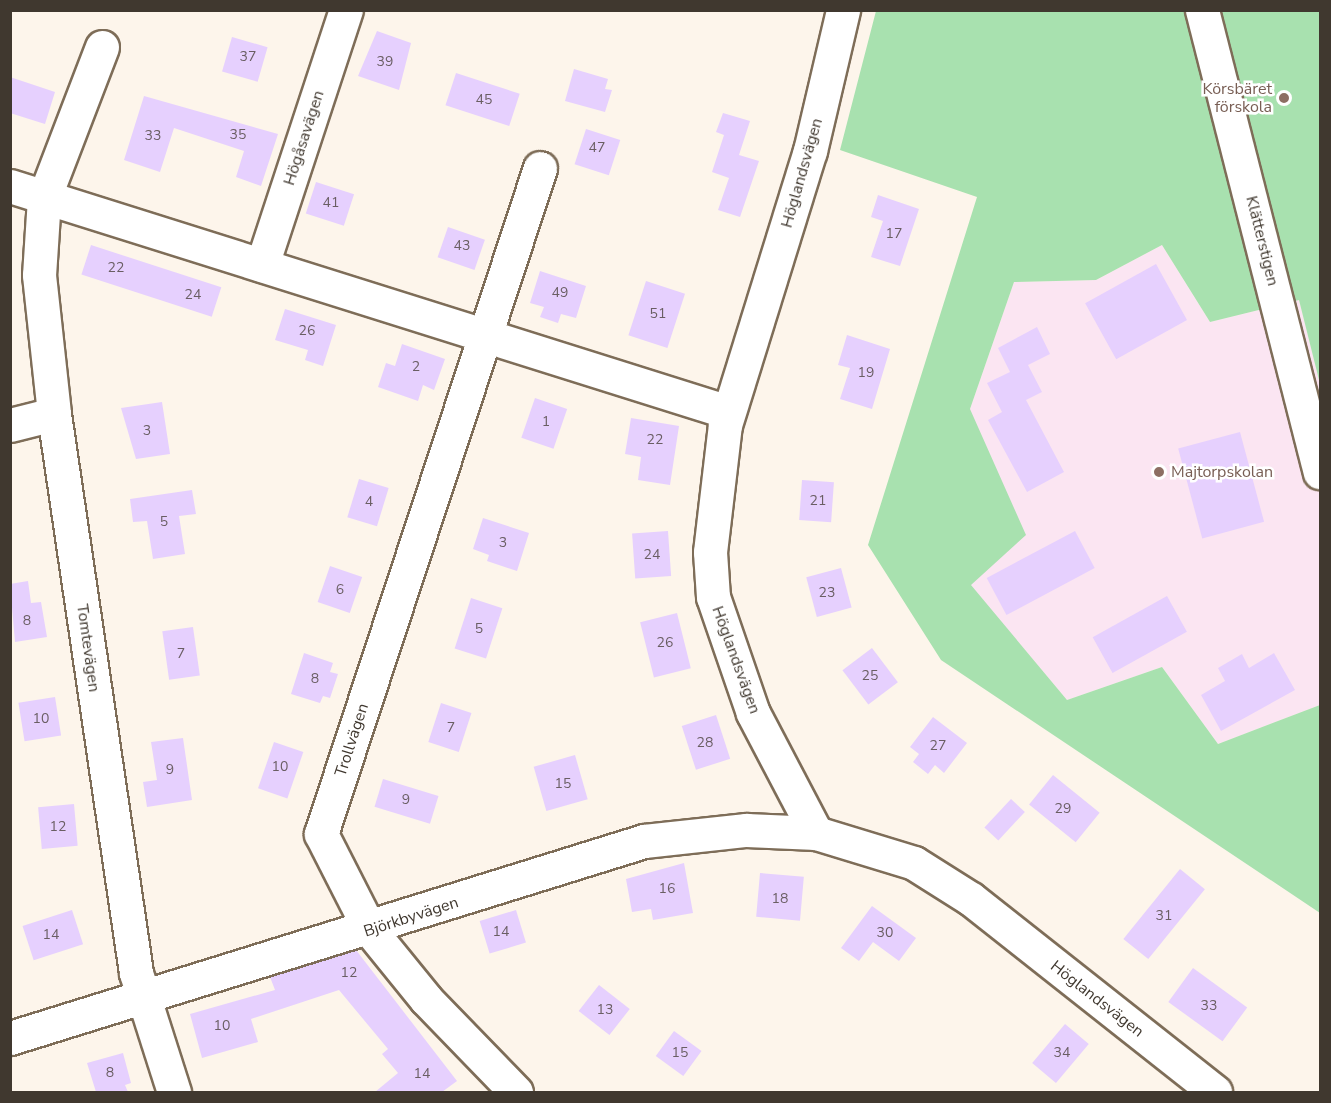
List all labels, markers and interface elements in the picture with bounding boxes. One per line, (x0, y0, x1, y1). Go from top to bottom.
house number: 37 (240, 49, 256, 65)
house number: 39 (377, 54, 393, 70)
place label: Körsbäret förskola (1202, 79, 1272, 117)
street label: Högåsavägen (280, 88, 328, 188)
marker: Körsbäret förskola (1277, 91, 1291, 105)
house number: 45 (476, 92, 492, 108)
street label: Höglandsvägen (777, 116, 827, 230)
house number: 35 (230, 127, 246, 143)
house number: 33 (145, 128, 161, 144)
house number: 47 (589, 140, 605, 156)
street label: Klätterstigen (1242, 194, 1282, 288)
house number: 41 (323, 195, 339, 211)
house number: 17 (886, 226, 902, 242)
house number: 43 (454, 238, 470, 254)
house number: 22 (108, 260, 124, 276)
house number: 49 (552, 285, 568, 301)
house number: 24 (185, 287, 201, 303)
house number: 51 (650, 306, 666, 322)
house number: 26 (299, 323, 315, 339)
house number: 2 (412, 359, 420, 375)
house number: 19 (858, 365, 874, 381)
house number: 1 (542, 414, 550, 430)
house number: 3 (143, 423, 151, 439)
house number: 22 (647, 432, 663, 448)
place label: Majtorpskolan (1171, 462, 1273, 482)
marker: Majtorpskolan (1152, 465, 1166, 479)
house number: 21 (810, 493, 826, 509)
house number: 4 (365, 494, 373, 510)
house number: 5 (160, 514, 168, 530)
house number: 3 (499, 535, 507, 551)
house number: 24 (644, 547, 660, 563)
house number: 6 (336, 582, 344, 598)
house number: 23 (819, 585, 835, 601)
street label: Tomtevägen (72, 603, 104, 693)
street label: Höglandsvägen (708, 604, 764, 716)
house number: 8 (23, 613, 31, 629)
house number: 5 (475, 621, 483, 637)
house number: 26 (657, 635, 673, 651)
house number: 7 (177, 646, 185, 662)
house number: 25 (862, 668, 878, 684)
house number: 8 (311, 671, 319, 687)
street label: Trollvägen (331, 701, 373, 779)
house number: 10 (33, 711, 49, 727)
house number: 7 (447, 720, 455, 736)
house number: 28 (697, 735, 713, 751)
house number: 27 (930, 738, 946, 754)
house number: 10 (272, 759, 288, 775)
house number: 9 (166, 762, 174, 778)
house number: 15 (555, 776, 571, 792)
house number: 9 (402, 792, 410, 808)
house number: 29 (1055, 801, 1071, 817)
house number: 12 (50, 819, 66, 835)
house number: 16 (659, 881, 675, 897)
house number: 18 (772, 891, 788, 907)
street label: Björkbyvägen (361, 893, 461, 941)
house number: 31 (1156, 908, 1172, 924)
house number: 14 (493, 924, 509, 940)
house number: 30 (877, 925, 893, 941)
house number: 14 (43, 927, 59, 943)
street label: Höglandsvägen (1047, 957, 1147, 1041)
house number: 12 (341, 965, 357, 981)
house number: 33 (1201, 998, 1217, 1014)
house number: 13 (597, 1002, 613, 1018)
house number: 10 (214, 1018, 230, 1034)
house number: 15 (672, 1045, 688, 1061)
house number: 34 (1054, 1045, 1070, 1061)
house number: 8 (106, 1065, 114, 1081)
house number: 14 (414, 1066, 430, 1082)

